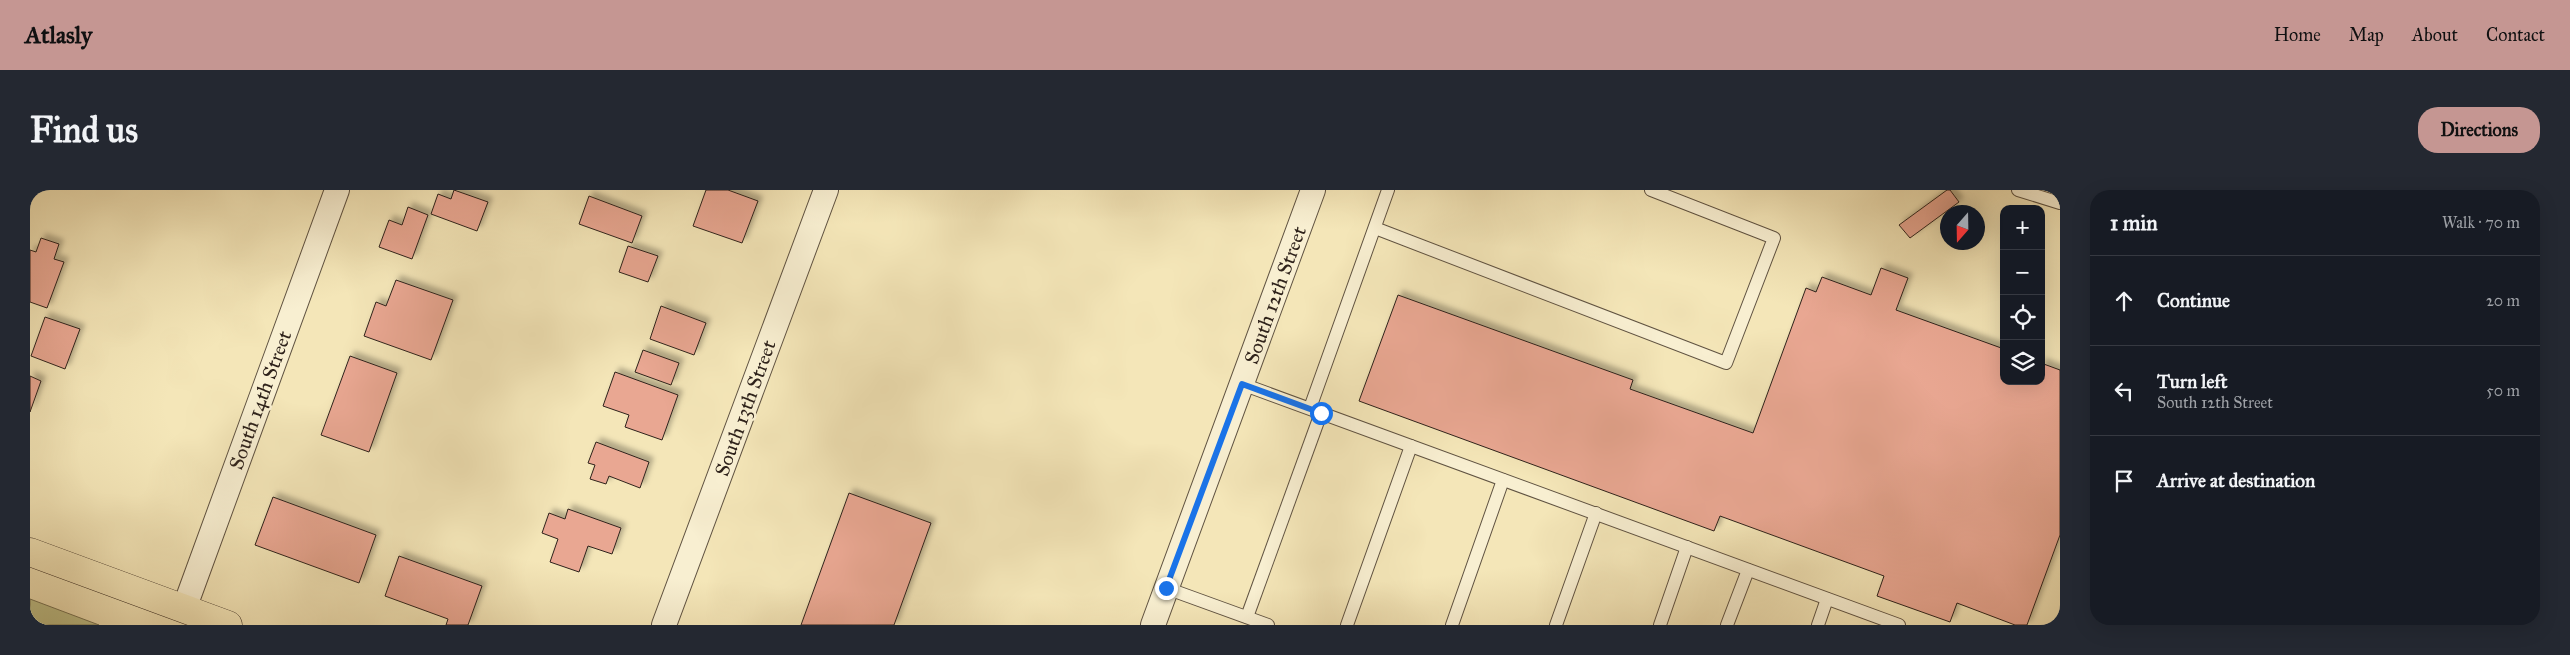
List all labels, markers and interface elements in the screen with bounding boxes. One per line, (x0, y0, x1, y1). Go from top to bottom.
text: Atlasly (25, 20, 92, 50)
text: Home (2274, 24, 2321, 46)
text: Map (2349, 24, 2384, 46)
text: About (2412, 24, 2458, 46)
text: Contact (2486, 24, 2545, 46)
button: Directions (2418, 107, 2540, 153)
text: Find us (30, 109, 138, 152)
north arrow (1940, 205, 1985, 250)
map controls (2000, 205, 2045, 385)
button: + (2000, 205, 2045, 250)
text: 1 min (2110, 210, 2158, 236)
text: Walk · 70 m (2442, 213, 2520, 232)
street label: South 12th Street (1239, 223, 1311, 367)
button: − (2000, 250, 2045, 295)
icon: ahead (2110, 287, 2138, 315)
text: Continue (2157, 289, 2230, 312)
text: 20 m (2486, 291, 2520, 310)
button: locate (2000, 295, 2045, 340)
street label: South 14th Street (224, 327, 296, 473)
street label: South 13th Street (709, 337, 781, 479)
button: layers (2000, 340, 2045, 385)
text: Turn left (2157, 370, 2227, 393)
icon: left (2110, 377, 2138, 405)
text: 50 m (2486, 381, 2520, 400)
text: South 12th Street (2157, 393, 2273, 412)
route start (1310, 402, 1333, 425)
icon: arrive (2110, 467, 2138, 495)
text: Arrive at destination (2157, 469, 2315, 492)
route end (1155, 577, 1178, 600)

